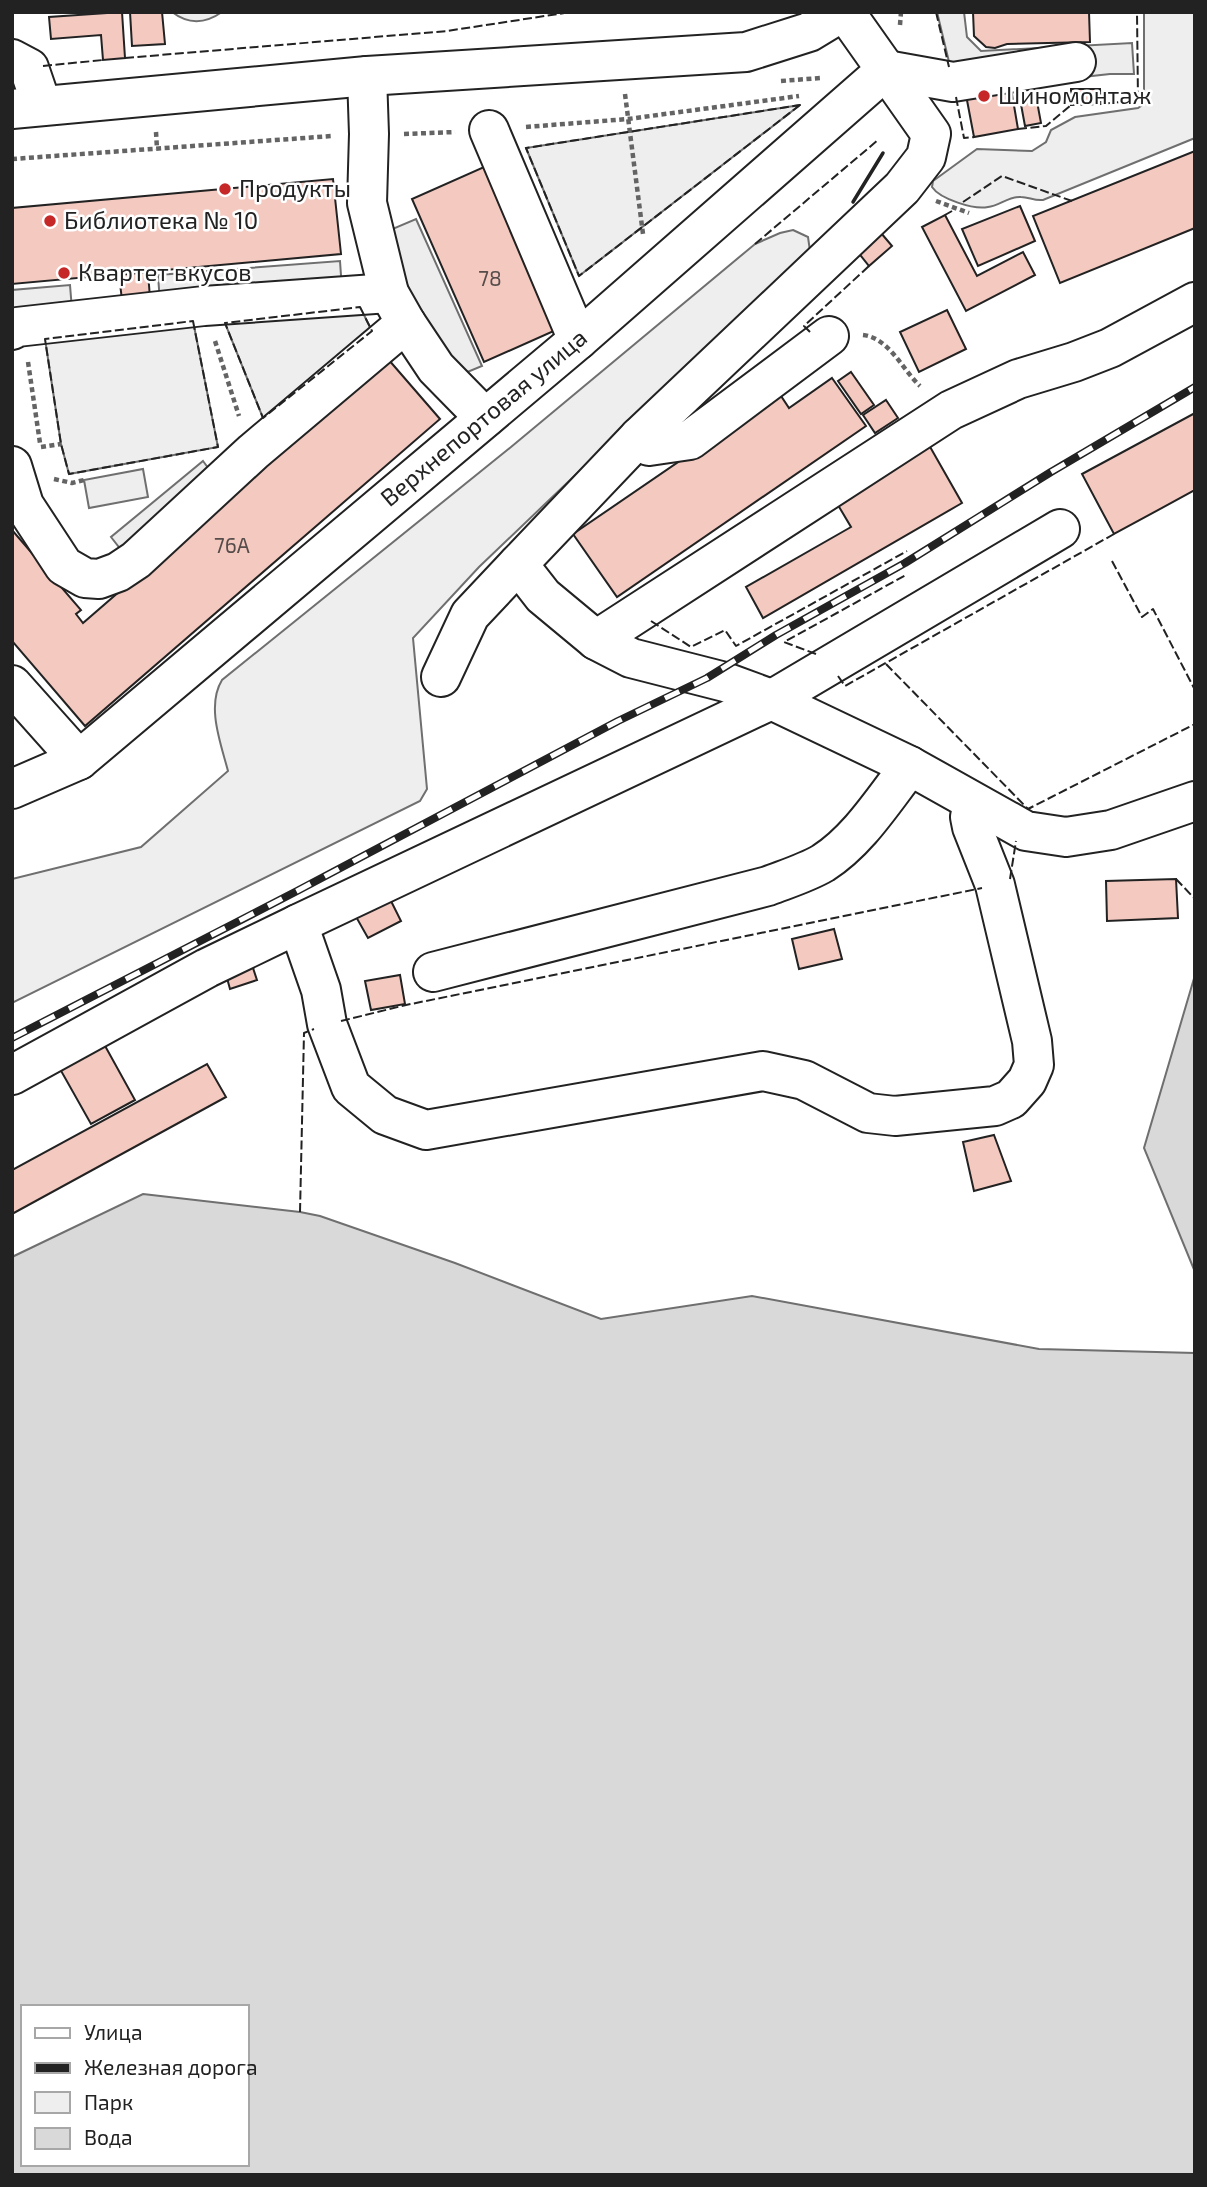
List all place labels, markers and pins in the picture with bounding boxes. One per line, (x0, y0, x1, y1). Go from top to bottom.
place label: Шиномонтаж (998, 80, 1152, 109)
marker: Шиномонтаж (976, 88, 992, 104)
place label: Продукты (239, 173, 351, 203)
marker: Продукты (217, 181, 233, 197)
place label: Библиотека № 10 (64, 205, 258, 234)
marker: Библиотека № 10 (42, 213, 58, 229)
place label: Квартет вкусов (78, 257, 252, 287)
marker: Квартет вкусов (56, 265, 72, 281)

